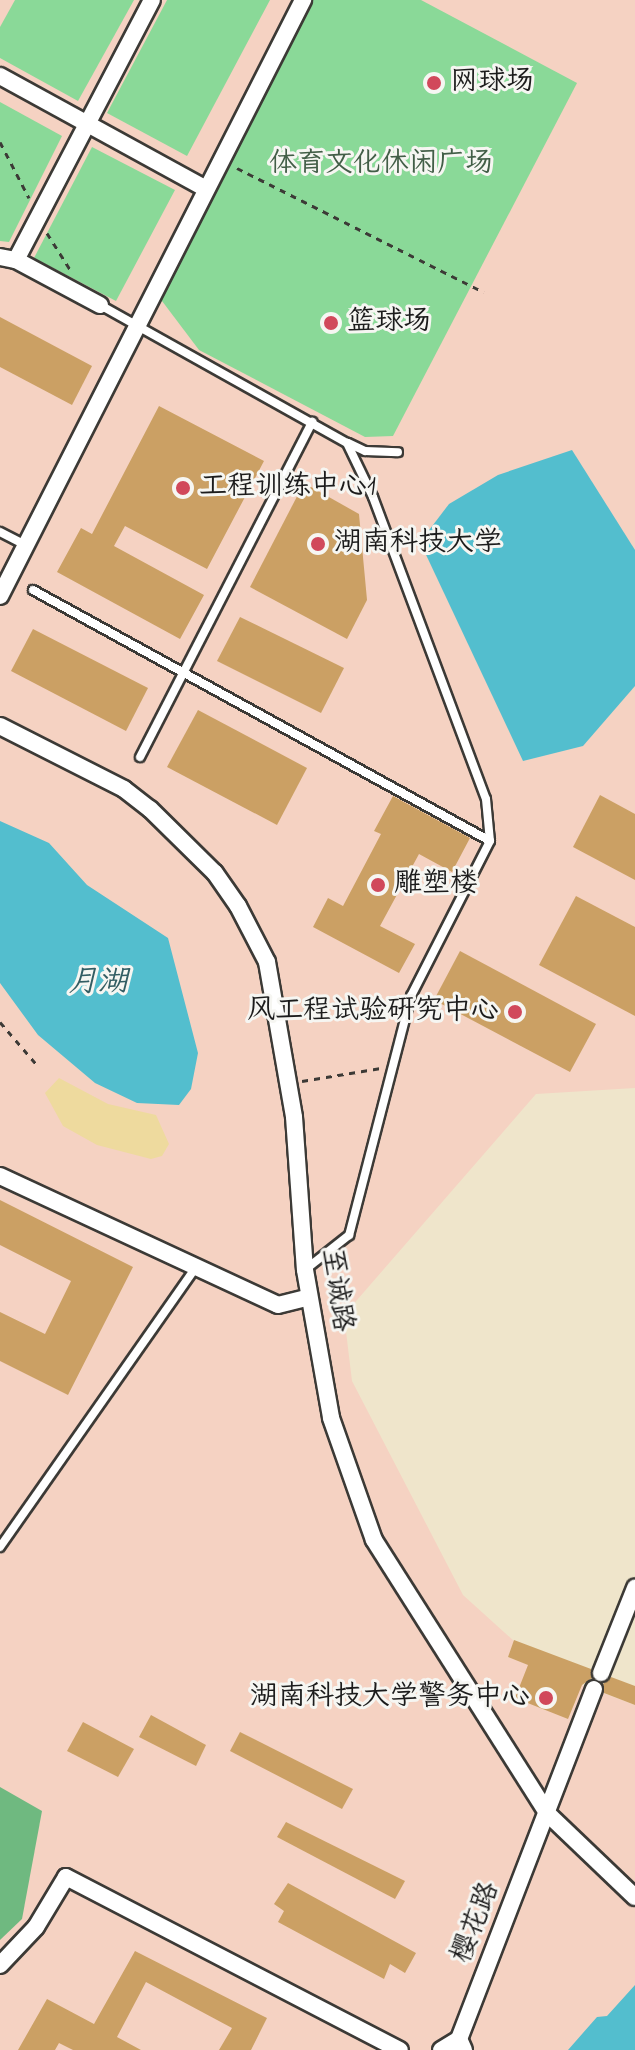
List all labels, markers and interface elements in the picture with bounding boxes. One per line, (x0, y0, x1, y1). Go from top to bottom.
place label: 网球场 (450, 66, 534, 100)
marker: 网球场 (425, 74, 443, 92)
park label: 体育文化休闲广场 (269, 148, 493, 182)
place label: 篮球场 (347, 306, 431, 340)
marker: 篮球场 (322, 314, 340, 332)
place label: 工程训练中心1 (199, 471, 376, 505)
marker: 工程训练中心1 (174, 479, 192, 497)
place label: 湖南科技大学 (334, 527, 502, 561)
marker: 湖南科技大学 (309, 535, 327, 553)
place label: 雕塑楼 (394, 868, 478, 902)
marker: 雕塑楼 (369, 876, 387, 894)
water label: 月湖 (68, 965, 128, 1001)
place label: 风工程试验研究中心 (247, 995, 499, 1029)
marker: 风工程试验研究中心 (506, 1003, 524, 1021)
street label: 至诚路 (314, 1246, 358, 1334)
place label: 湖南科技大学警务中心 (250, 1681, 530, 1715)
marker: 湖南科技大学警务中心 (537, 1689, 555, 1707)
street label: 樱花路 (446, 1878, 508, 1968)

